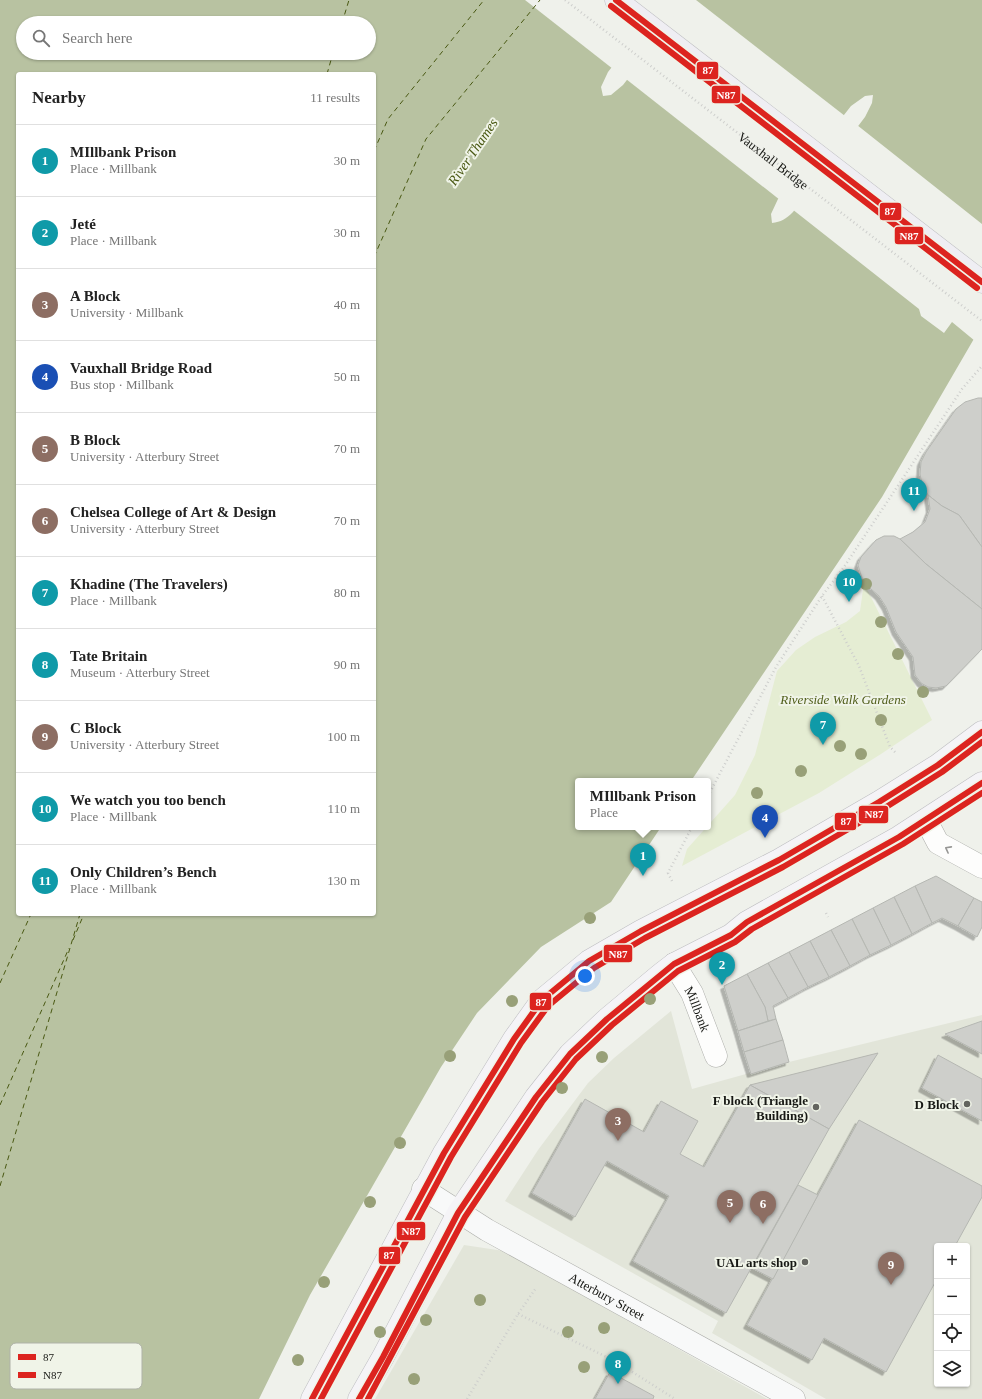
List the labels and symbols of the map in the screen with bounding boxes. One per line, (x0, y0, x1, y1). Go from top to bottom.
line badge: 87 (696, 61, 719, 80)
text: 87 (703, 64, 714, 76)
line badge: N87 (711, 85, 741, 104)
text: N87 (717, 89, 736, 101)
water label: River Thames (445, 115, 501, 189)
street label: Vauxhall Bridge (735, 129, 812, 192)
line badge: 87 (879, 202, 902, 221)
text: 87 (885, 205, 896, 217)
line badge: N87 (894, 226, 924, 245)
text: N87 (900, 230, 919, 242)
pin: 11 (901, 478, 927, 511)
pin: 10 (836, 569, 862, 602)
park label: Riverside Walk Gardens (779, 692, 906, 707)
pin: 7 (810, 712, 836, 745)
pin: 4 (752, 805, 778, 838)
line badge: N87 (858, 805, 889, 824)
text: N87 (865, 808, 884, 820)
line badge: 87 (834, 812, 857, 831)
text: 87 (841, 815, 852, 827)
pin: 1 (630, 843, 656, 876)
one-way arrow (945, 846, 952, 853)
line badge: N87 (603, 944, 633, 963)
text: N87 (609, 948, 628, 960)
pin: 2 (709, 952, 735, 985)
your location (575, 966, 595, 986)
street label: Millbank (682, 983, 714, 1034)
line badge: 87 (529, 992, 552, 1011)
text: 87 (536, 996, 547, 1008)
place label: F block (Triangle Building) (713, 1093, 808, 1123)
place label: D Block (915, 1097, 960, 1112)
marker: D Block (962, 1099, 972, 1109)
marker: F block (Triangle Building) (811, 1102, 821, 1112)
pin: 3 (605, 1108, 631, 1141)
pin: 5 (717, 1190, 743, 1223)
pin: 6 (750, 1191, 776, 1224)
line badge: N87 (396, 1221, 426, 1241)
text: N87 (402, 1225, 421, 1237)
line badge: 87 (378, 1246, 401, 1265)
text: 87 (384, 1249, 395, 1261)
pin: 9 (878, 1252, 904, 1285)
place label: UAL arts shop (716, 1255, 797, 1270)
marker: UAL arts shop (800, 1257, 810, 1267)
street label: Atterbury Street (566, 1269, 648, 1323)
legend (10, 1343, 142, 1389)
text: 87 (43, 1351, 55, 1363)
pin: 8 (605, 1351, 631, 1384)
text: N87 (43, 1369, 62, 1381)

